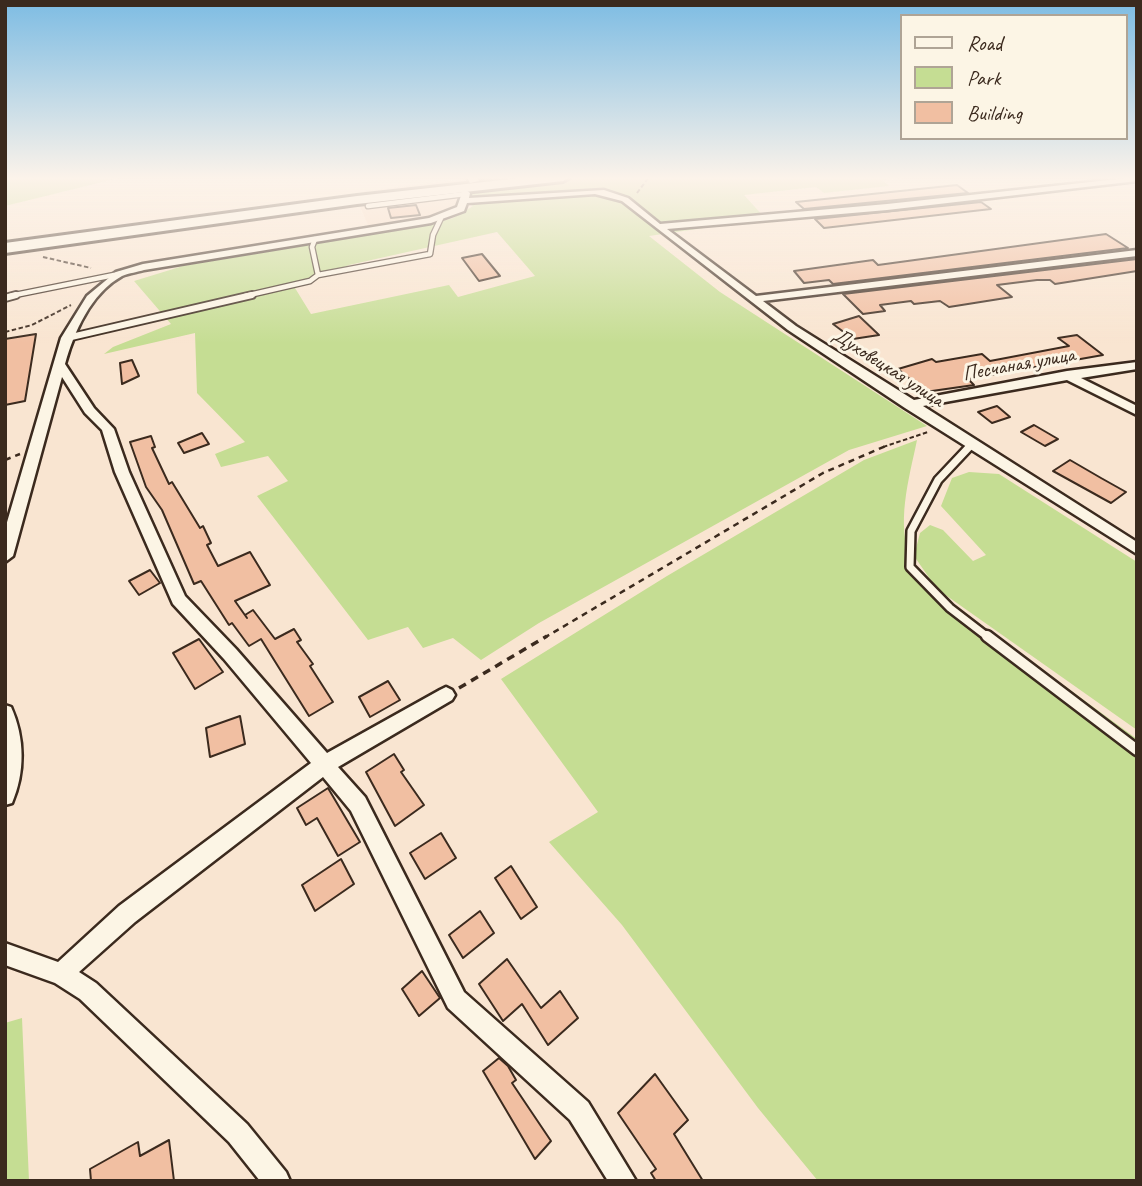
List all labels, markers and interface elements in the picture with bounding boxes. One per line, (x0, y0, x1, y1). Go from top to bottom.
legend (900, 14, 1128, 140)
text: Road (967, 30, 1002, 56)
text: Park (967, 65, 1000, 91)
text: Building (967, 100, 1022, 126)
street label: Духовецкая улица (828, 323, 948, 413)
street label: Песчаная улица (961, 343, 1077, 387)

